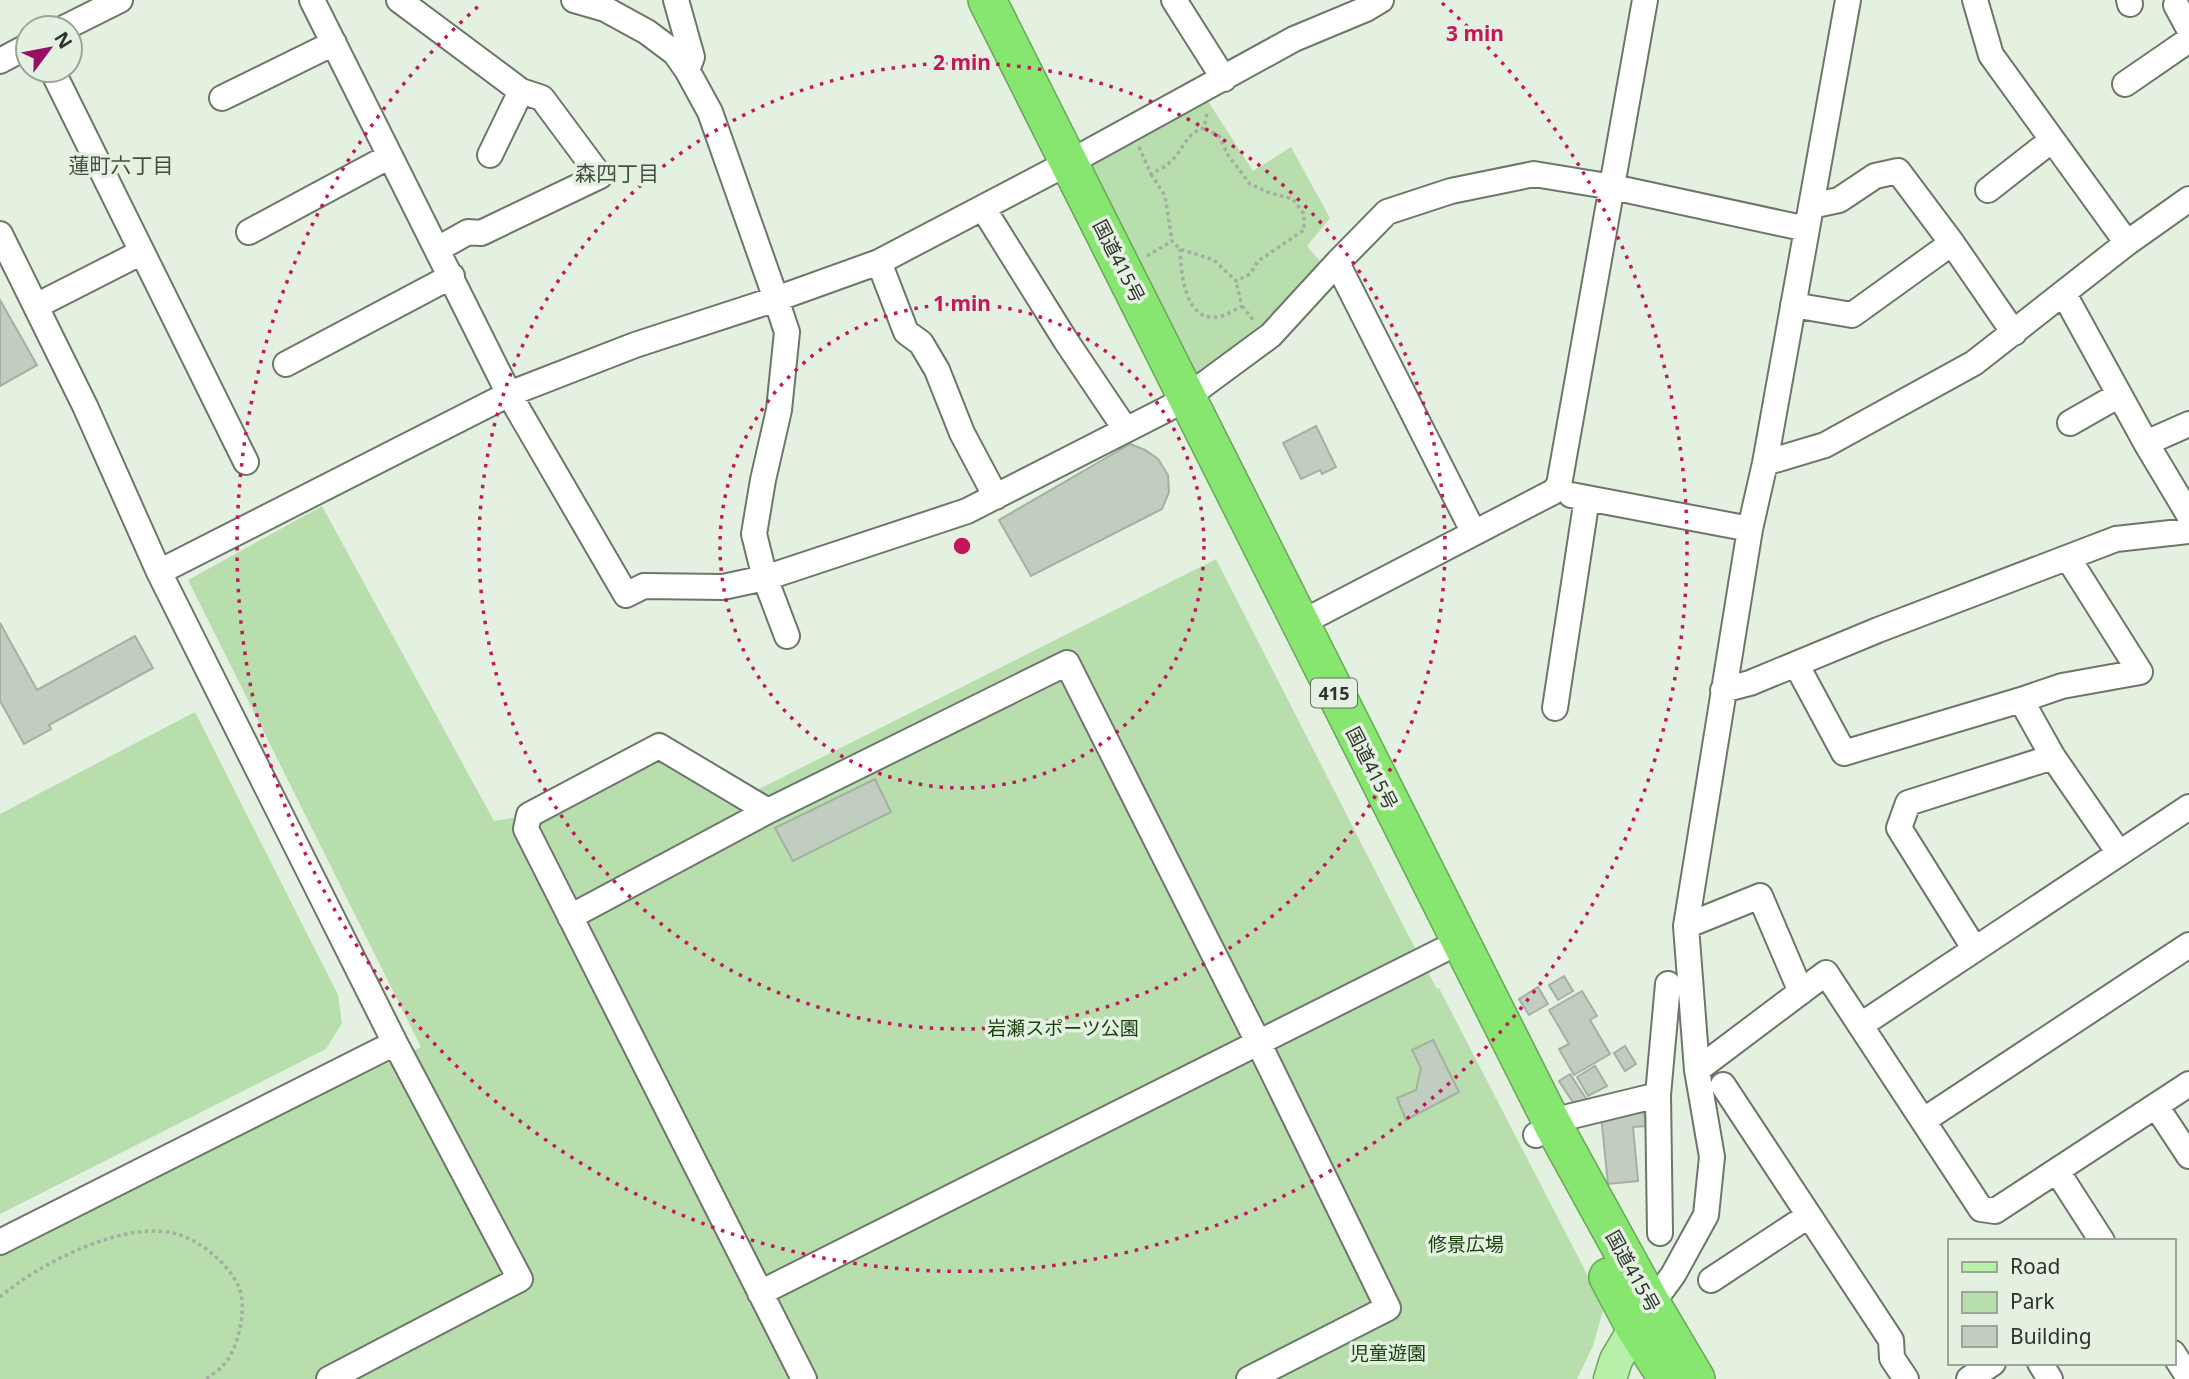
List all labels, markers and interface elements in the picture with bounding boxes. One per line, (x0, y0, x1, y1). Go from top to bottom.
north arrow (14, 14, 84, 84)
text: 3 min (1446, 19, 1504, 47)
text: N (48, 27, 79, 53)
text: 2 min (933, 48, 991, 76)
district label: 蓮町六丁目 (69, 151, 174, 179)
district label: 森四丁目 (575, 159, 659, 187)
street label: 国道415号 (1087, 215, 1151, 307)
text: 1 min (933, 289, 991, 317)
centre of rings (950, 534, 974, 558)
road number: 415 (1311, 678, 1357, 708)
street label: 国道415号 (1340, 722, 1404, 814)
park label: 岩瀬スポーツ公園 (987, 1015, 1139, 1041)
street label: 国道415号 (1600, 1226, 1666, 1316)
park label: 修景広場 (1428, 1231, 1504, 1257)
legend (1948, 1239, 2175, 1365)
text: Road (2010, 1252, 2060, 1280)
text: Park (2010, 1287, 2055, 1315)
text: Building (2010, 1322, 2092, 1350)
park label: 児童遊園 (1350, 1340, 1426, 1366)

